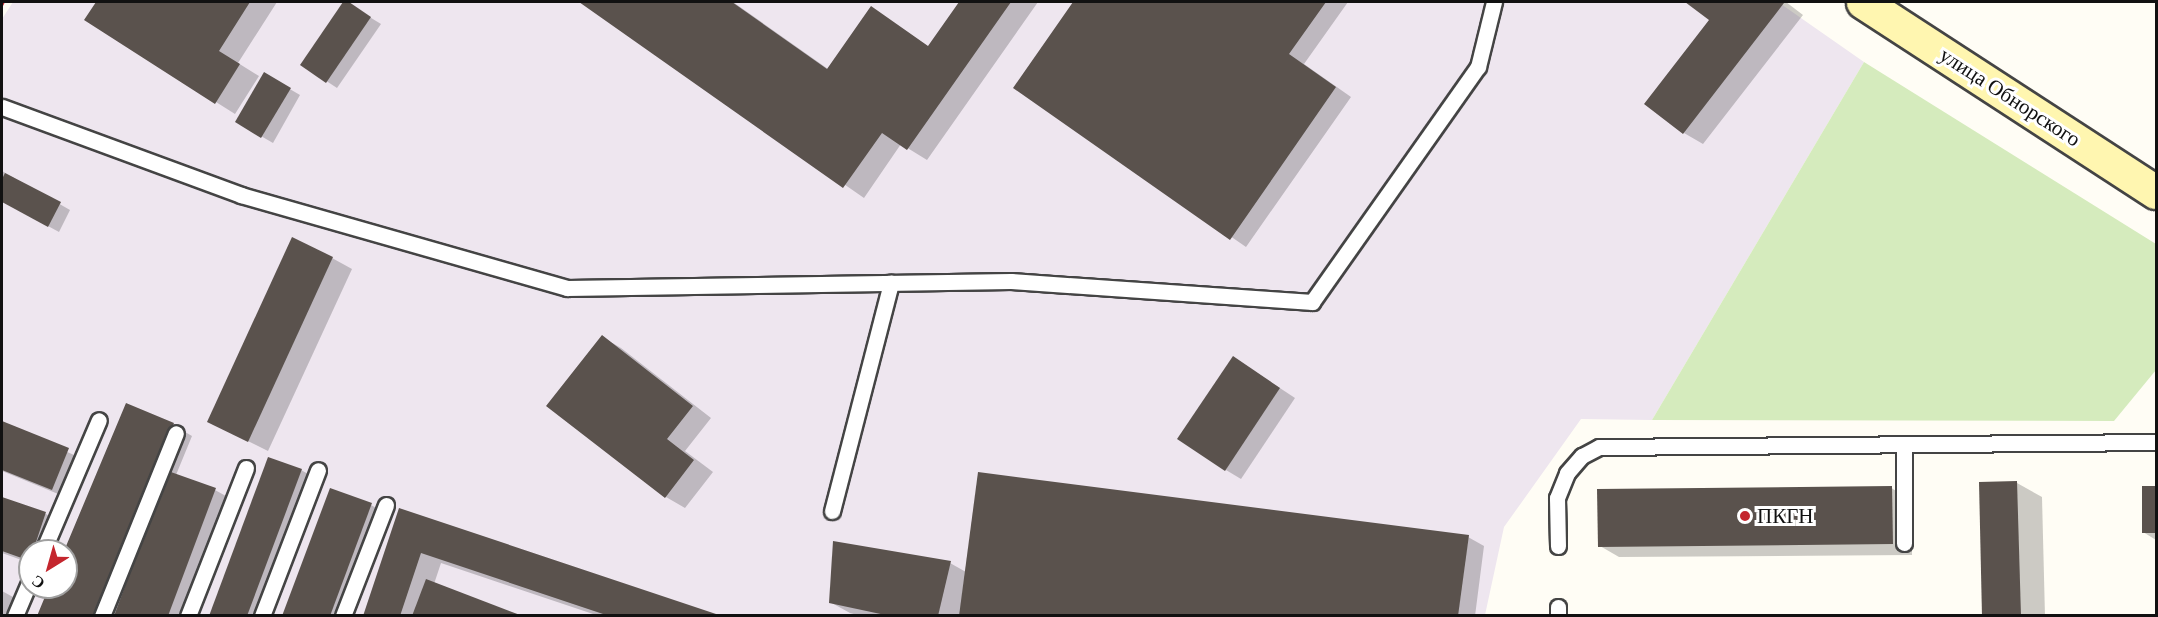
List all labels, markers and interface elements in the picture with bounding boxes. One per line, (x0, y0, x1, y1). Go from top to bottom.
street label: улица Обнорского (1935, 42, 2085, 152)
place label: ПКГН (1757, 503, 1813, 529)
marker: ПКГН (1738, 509, 1752, 523)
north arrow (18, 539, 78, 599)
text: С (28, 572, 48, 592)

